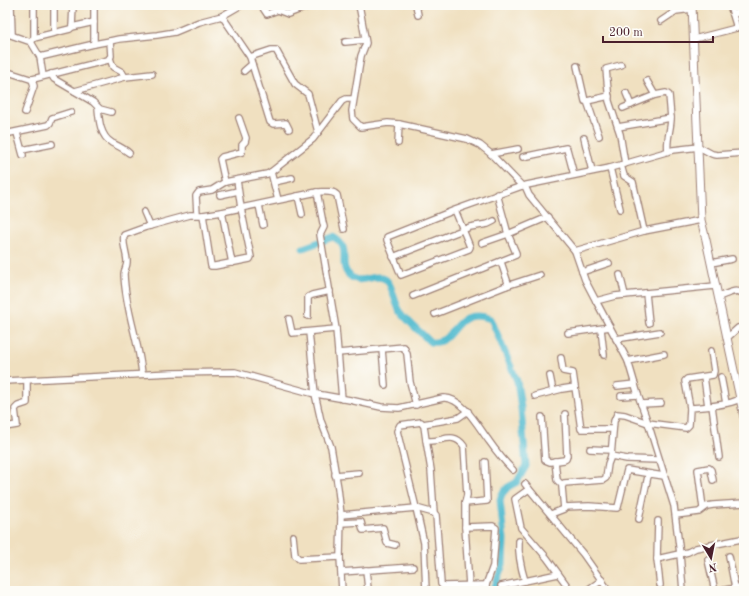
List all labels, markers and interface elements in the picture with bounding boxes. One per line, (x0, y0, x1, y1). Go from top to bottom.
scale bar (603, 18, 713, 44)
text: 200 m (609, 27, 643, 39)
north arrow (691, 538, 731, 578)
text: N (707, 560, 718, 573)

